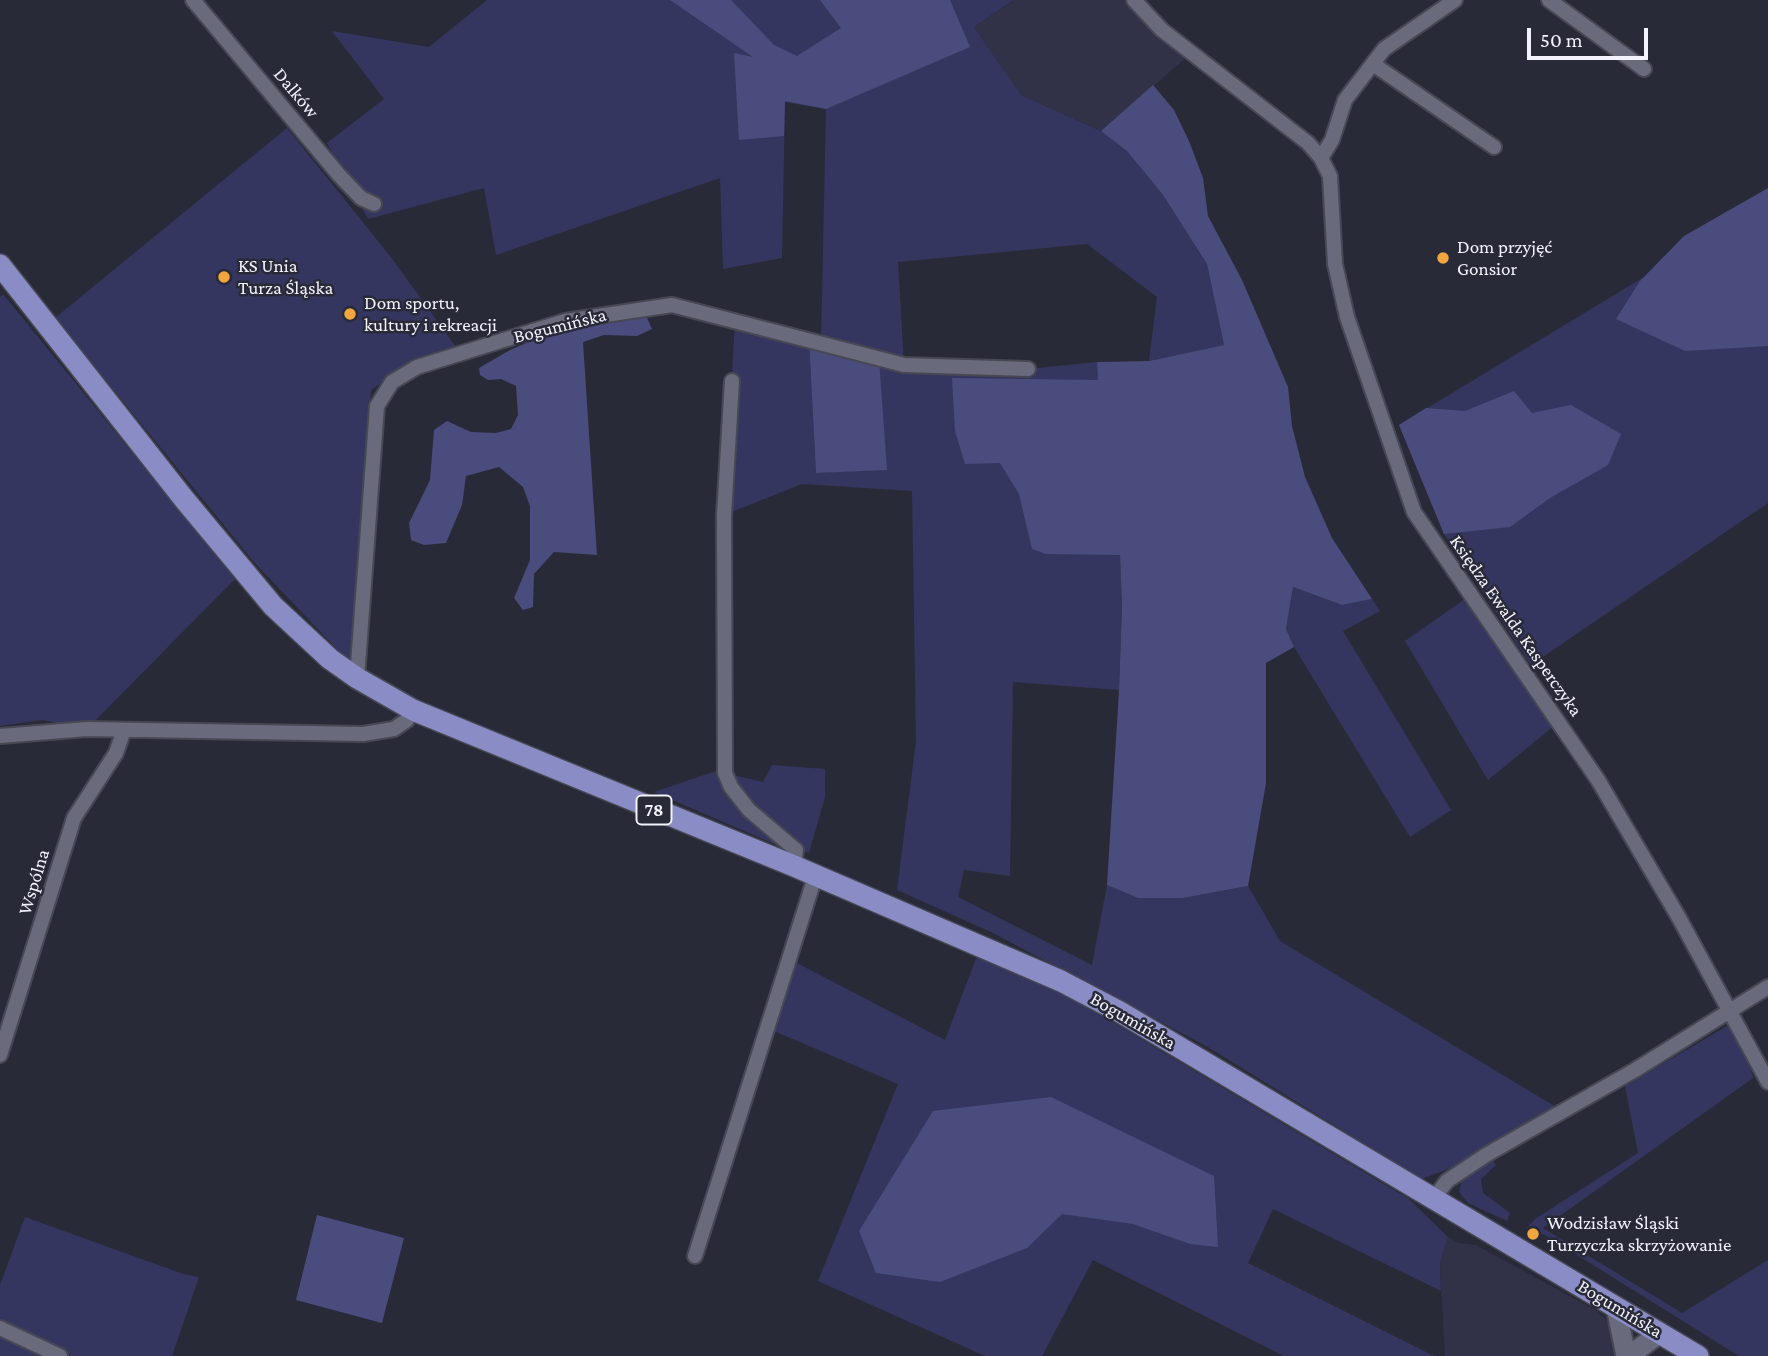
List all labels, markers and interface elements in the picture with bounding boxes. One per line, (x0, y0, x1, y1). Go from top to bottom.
scale bar (1530, 14, 1651, 58)
text: 50 m (1540, 28, 1583, 52)
street label: Dalków (268, 63, 324, 123)
place label: Dom przyjęć Gonsior (1457, 236, 1552, 280)
marker: Dom przyjęć Gonsior (1435, 250, 1451, 266)
place label: KS Unia Turza Śląska (238, 255, 333, 299)
marker: KS Unia Turza Śląska (216, 269, 232, 285)
place label: Dom sportu, kultury i rekreacji (364, 292, 497, 336)
street label: Bogumińska (511, 303, 609, 349)
marker: Dom sportu, kultury i rekreacji (342, 306, 358, 322)
street label: Księdza Ewalda Kasperczyka (1445, 531, 1587, 721)
road number: 78 (636, 796, 672, 824)
street label: Wspólna (13, 846, 55, 918)
street label: Bogumińska (1086, 987, 1180, 1055)
place label: Wodzisław Śląski Turzyczka skrzyżowanie (1547, 1212, 1731, 1256)
marker: Wodzisław Śląski Turzyczka skrzyżowanie (1525, 1226, 1541, 1242)
street label: Bogumińska (1574, 1275, 1666, 1343)

